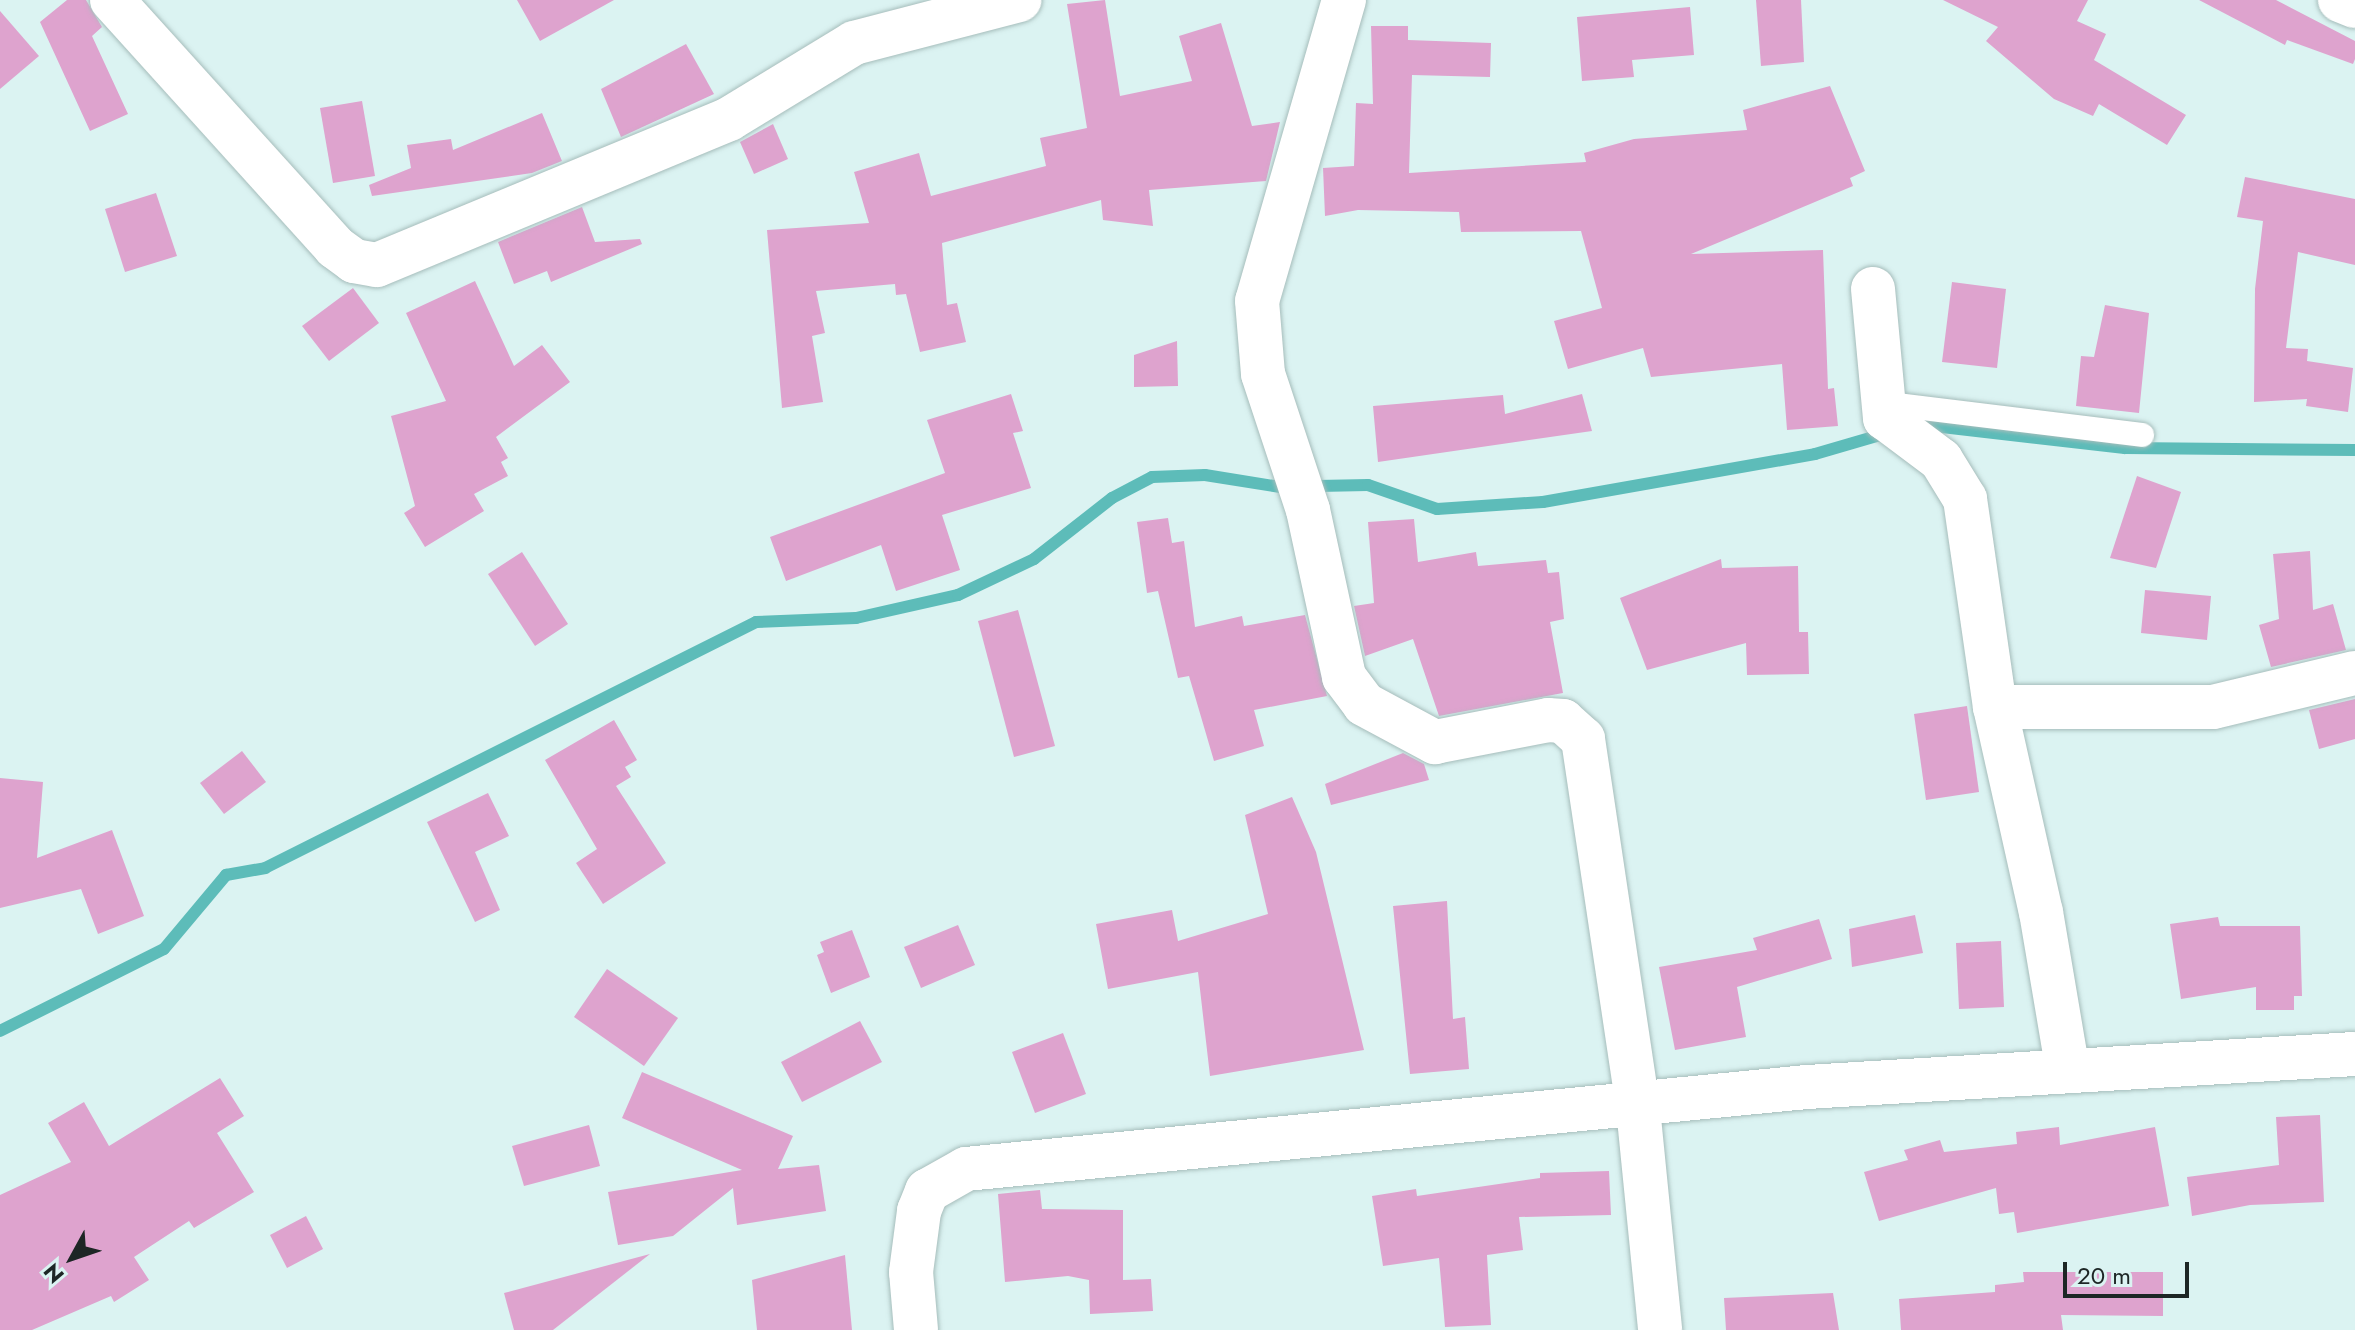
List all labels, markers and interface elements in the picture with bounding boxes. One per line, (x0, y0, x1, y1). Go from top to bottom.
north arrow (32, 1218, 112, 1298)
scale bar (2067, 1246, 2193, 1296)
text: N (36, 1256, 71, 1290)
text: 20 m (2077, 1258, 2131, 1293)

